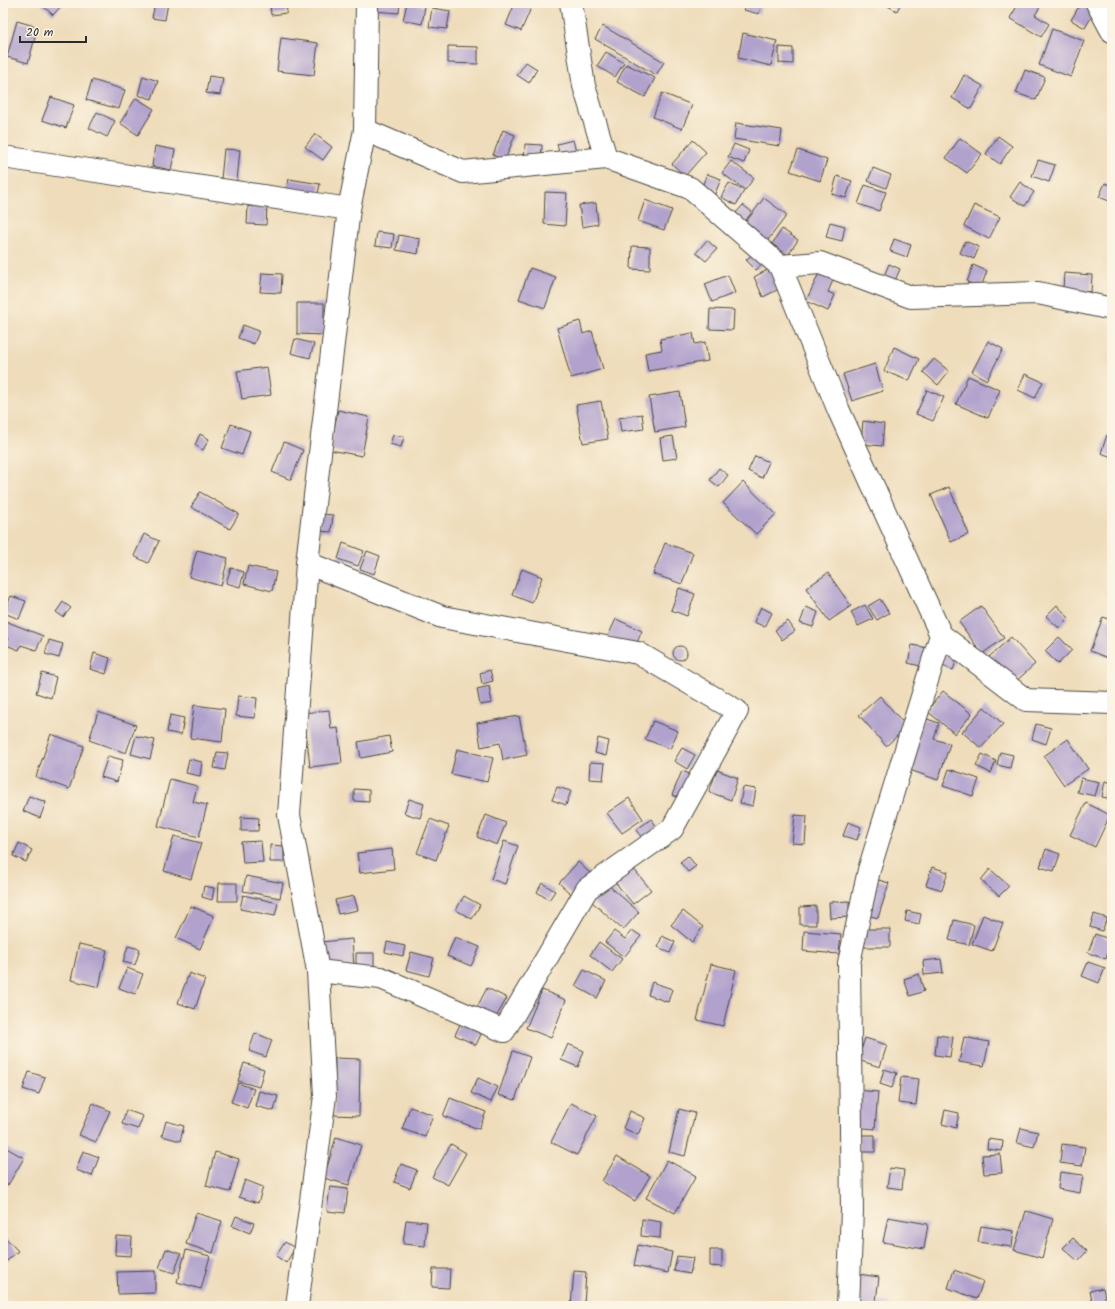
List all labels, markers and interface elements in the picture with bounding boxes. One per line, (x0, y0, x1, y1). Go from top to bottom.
scale bar (20, 18, 86, 44)
text: 20 m (26, 23, 54, 42)

